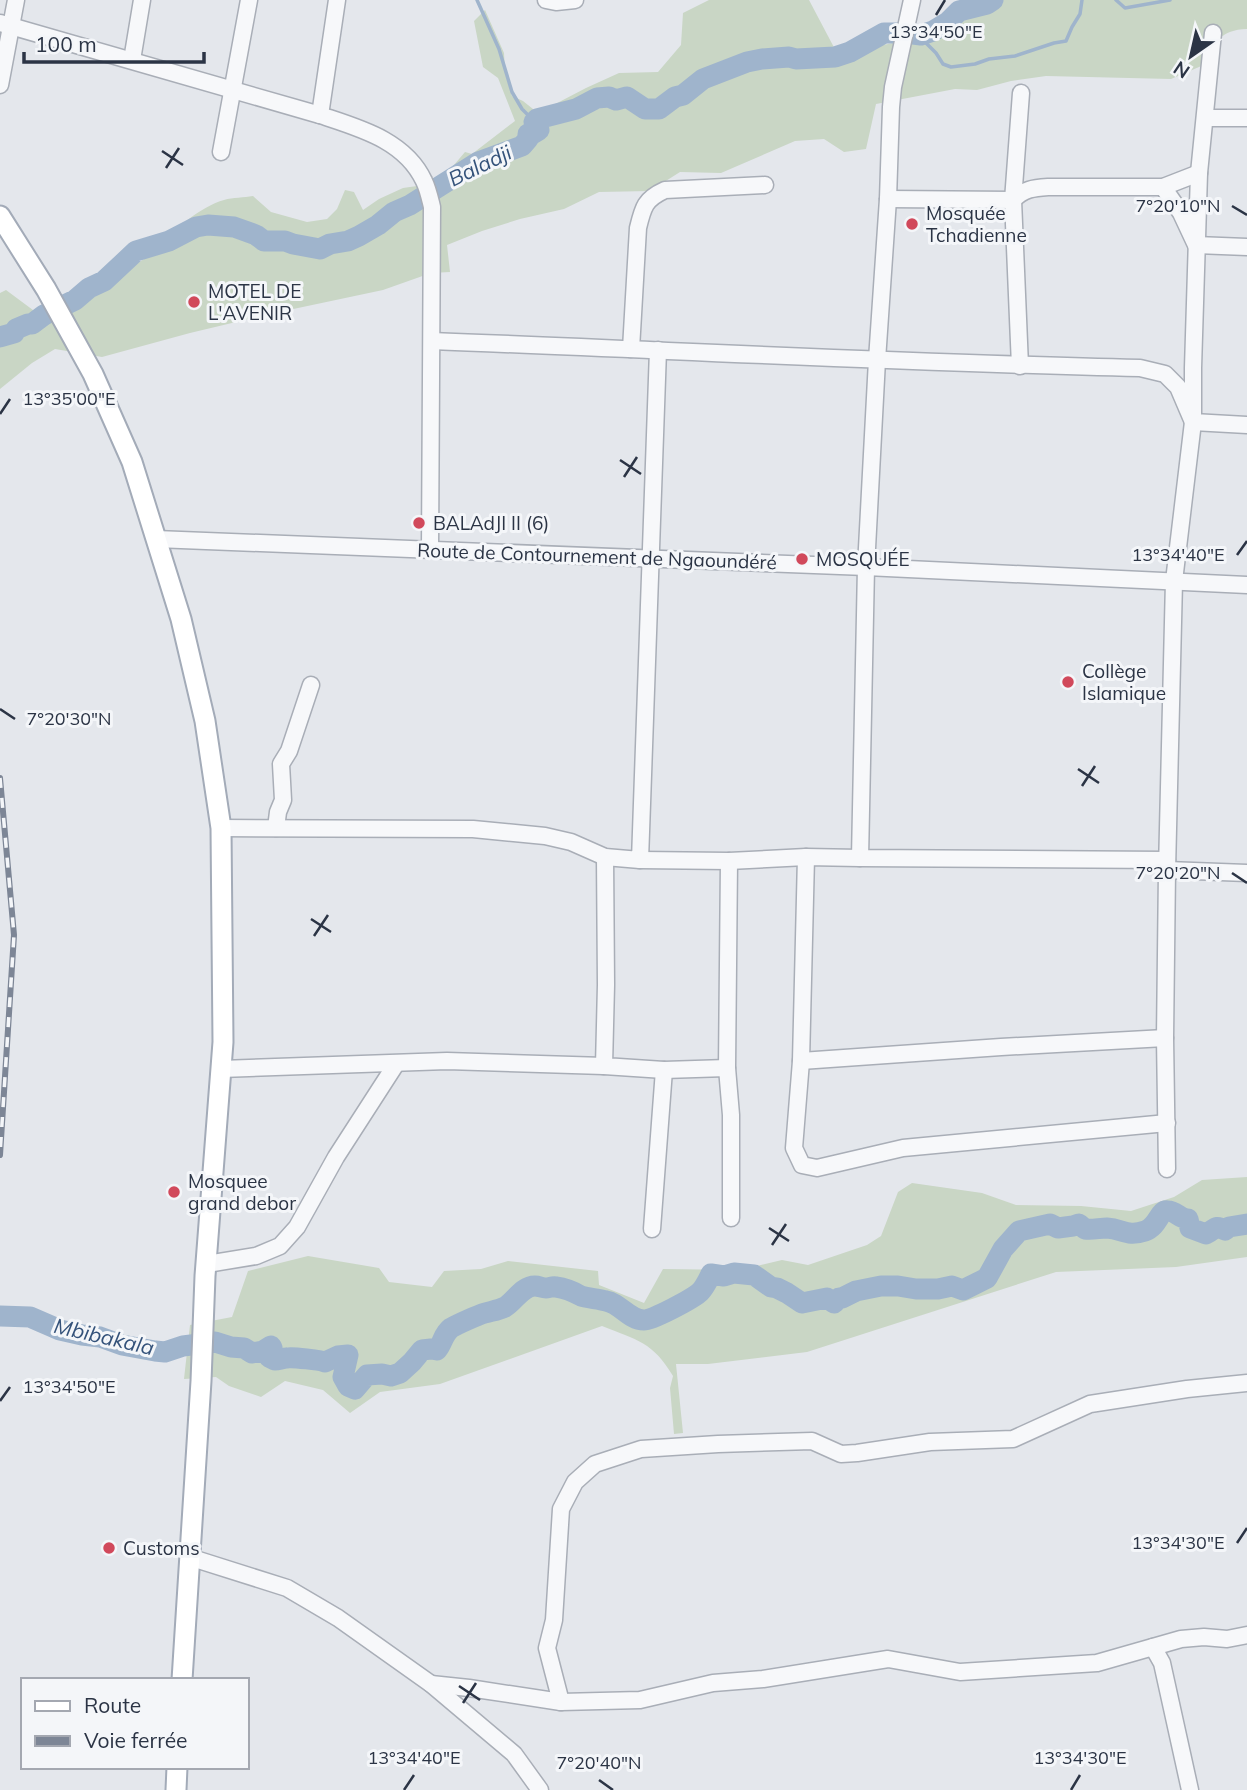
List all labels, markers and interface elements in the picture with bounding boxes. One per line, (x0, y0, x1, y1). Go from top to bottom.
text: 13°34'50"E (889, 20, 983, 43)
scale bar (24, 21, 205, 65)
north arrow (1156, 21, 1226, 91)
text: 100 m (35, 31, 97, 57)
text: N (1169, 56, 1194, 84)
water label: Baladji (444, 138, 516, 191)
text: 7°20'10"N (1135, 194, 1221, 217)
place label: Mosquée Tchadienne (926, 201, 1027, 247)
marker: Mosquée Tchadienne (904, 216, 920, 232)
place label: MOTEL DE L'AVENIR (208, 279, 301, 325)
marker: MOTEL DE L'AVENIR (186, 294, 202, 310)
text: 13°35'00"E (22, 387, 116, 410)
place label: BALAdJI II (6) (433, 511, 549, 535)
marker: BALAdJI II (6) (411, 515, 427, 531)
street label: Route de Contournement de Ngaoundéré (417, 538, 777, 574)
text: 13°34'40"E (1131, 543, 1225, 566)
place label: MOSQUÉE (816, 547, 910, 571)
marker: MOSQUÉE (794, 551, 810, 567)
place label: Collège Islamique (1082, 659, 1166, 705)
marker: Collège Islamique (1060, 674, 1076, 690)
text: 7°20'30"N (26, 707, 112, 730)
text: 7°20'20"N (1135, 861, 1221, 884)
place label: Mosquee grand debor (188, 1169, 296, 1215)
marker: Mosquee grand debor (166, 1184, 182, 1200)
water label: Mbibakala (52, 1312, 157, 1360)
text: 13°34'50"E (22, 1375, 116, 1398)
text: 13°34'30"E (1131, 1531, 1225, 1554)
place label: Customs (123, 1536, 200, 1560)
marker: Customs (101, 1540, 117, 1556)
legend (21, 1678, 248, 1769)
text: Route (84, 1692, 141, 1718)
text: Voie ferrée (84, 1727, 188, 1753)
text: 13°34'40"E (367, 1746, 461, 1769)
text: 13°34'30"E (1033, 1746, 1127, 1769)
text: 7°20'40"N (556, 1751, 642, 1774)

